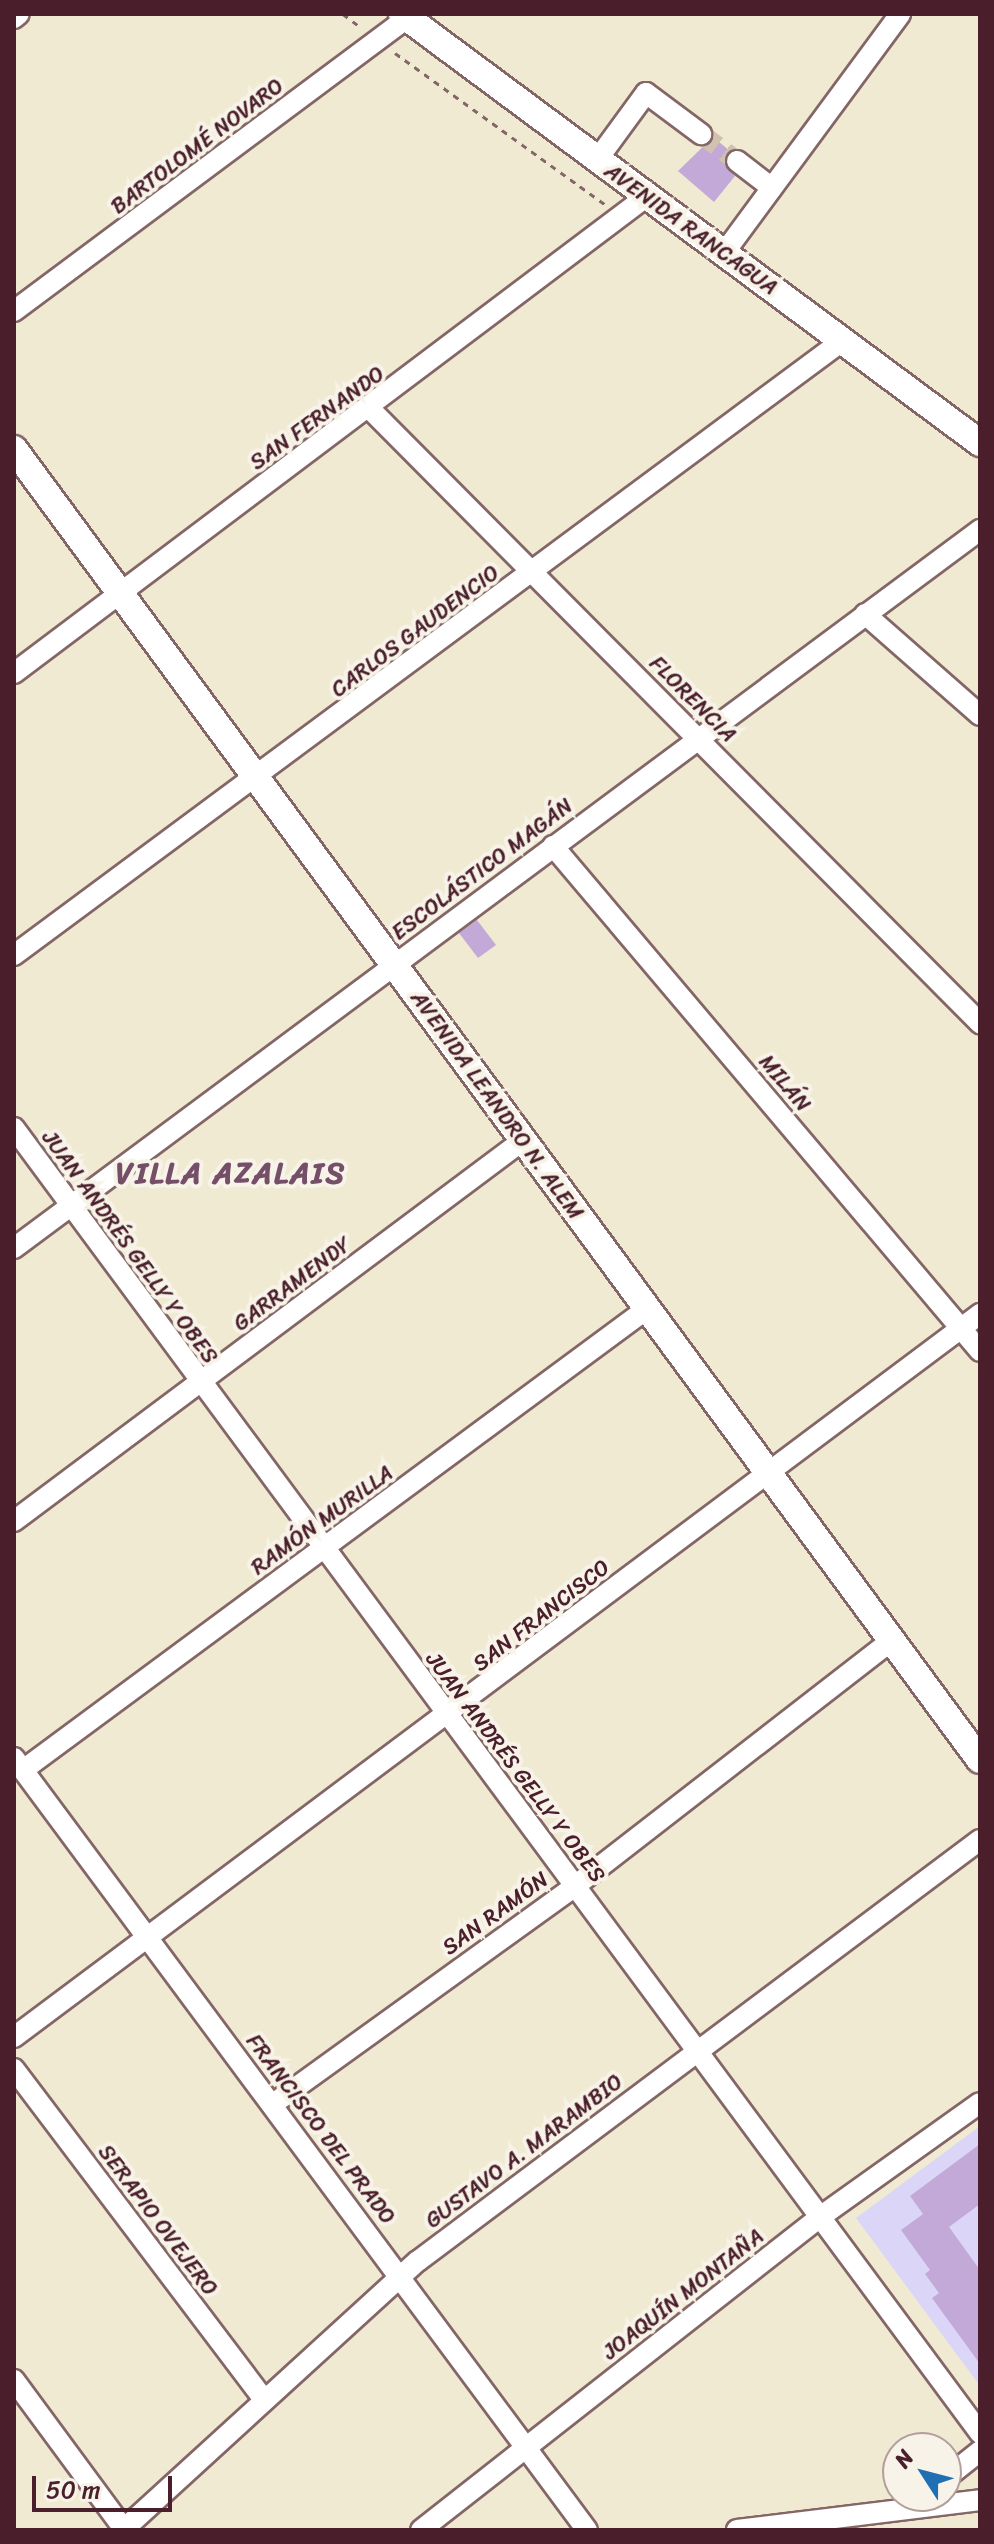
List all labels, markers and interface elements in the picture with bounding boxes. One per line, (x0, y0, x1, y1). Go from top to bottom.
street label: BARTOLOMÉ NOVARO (104, 72, 290, 220)
street label: AVENIDA RANCAGUA (599, 157, 783, 301)
street label: SAN FERNANDO (245, 360, 389, 476)
street label: CARLOS GAUDENCIO (325, 559, 505, 703)
street label: FLORENCIA (644, 650, 742, 748)
street label: ESCOLÁSTICO MAGÁN (386, 792, 578, 946)
street label: AVENIDA LEANDRO N. ALEM (405, 985, 589, 1225)
street label: MILÁN (753, 1049, 817, 1117)
street label: JUAN ANDRÉS GELLY Y OBES (36, 1125, 224, 1369)
district label: VILLA AZALAIS (117, 1155, 345, 1191)
street label: GARRAMENDY (228, 1231, 356, 1337)
street label: RAMÓN MURILLA (246, 1460, 398, 1580)
street label: SAN FRANCISCO (467, 1553, 615, 1677)
street label: JUAN ANDRÉS GELLY Y OBES (420, 1646, 612, 1888)
street label: SAN RAMÓN (436, 1865, 554, 1961)
street label: FRANCISCO DEL PRADO (240, 2028, 402, 2230)
street label: GUSTAVO A. MARAMBIO (421, 2069, 627, 2233)
street label: SERAPIO OVEJERO (93, 2139, 223, 2301)
street label: JOAQUÍN MONTAÑA (597, 2223, 769, 2365)
north arrow (882, 2432, 962, 2512)
text: N (884, 2441, 924, 2476)
scale bar (36, 2460, 176, 2510)
text: 50 m (46, 2469, 101, 2511)

